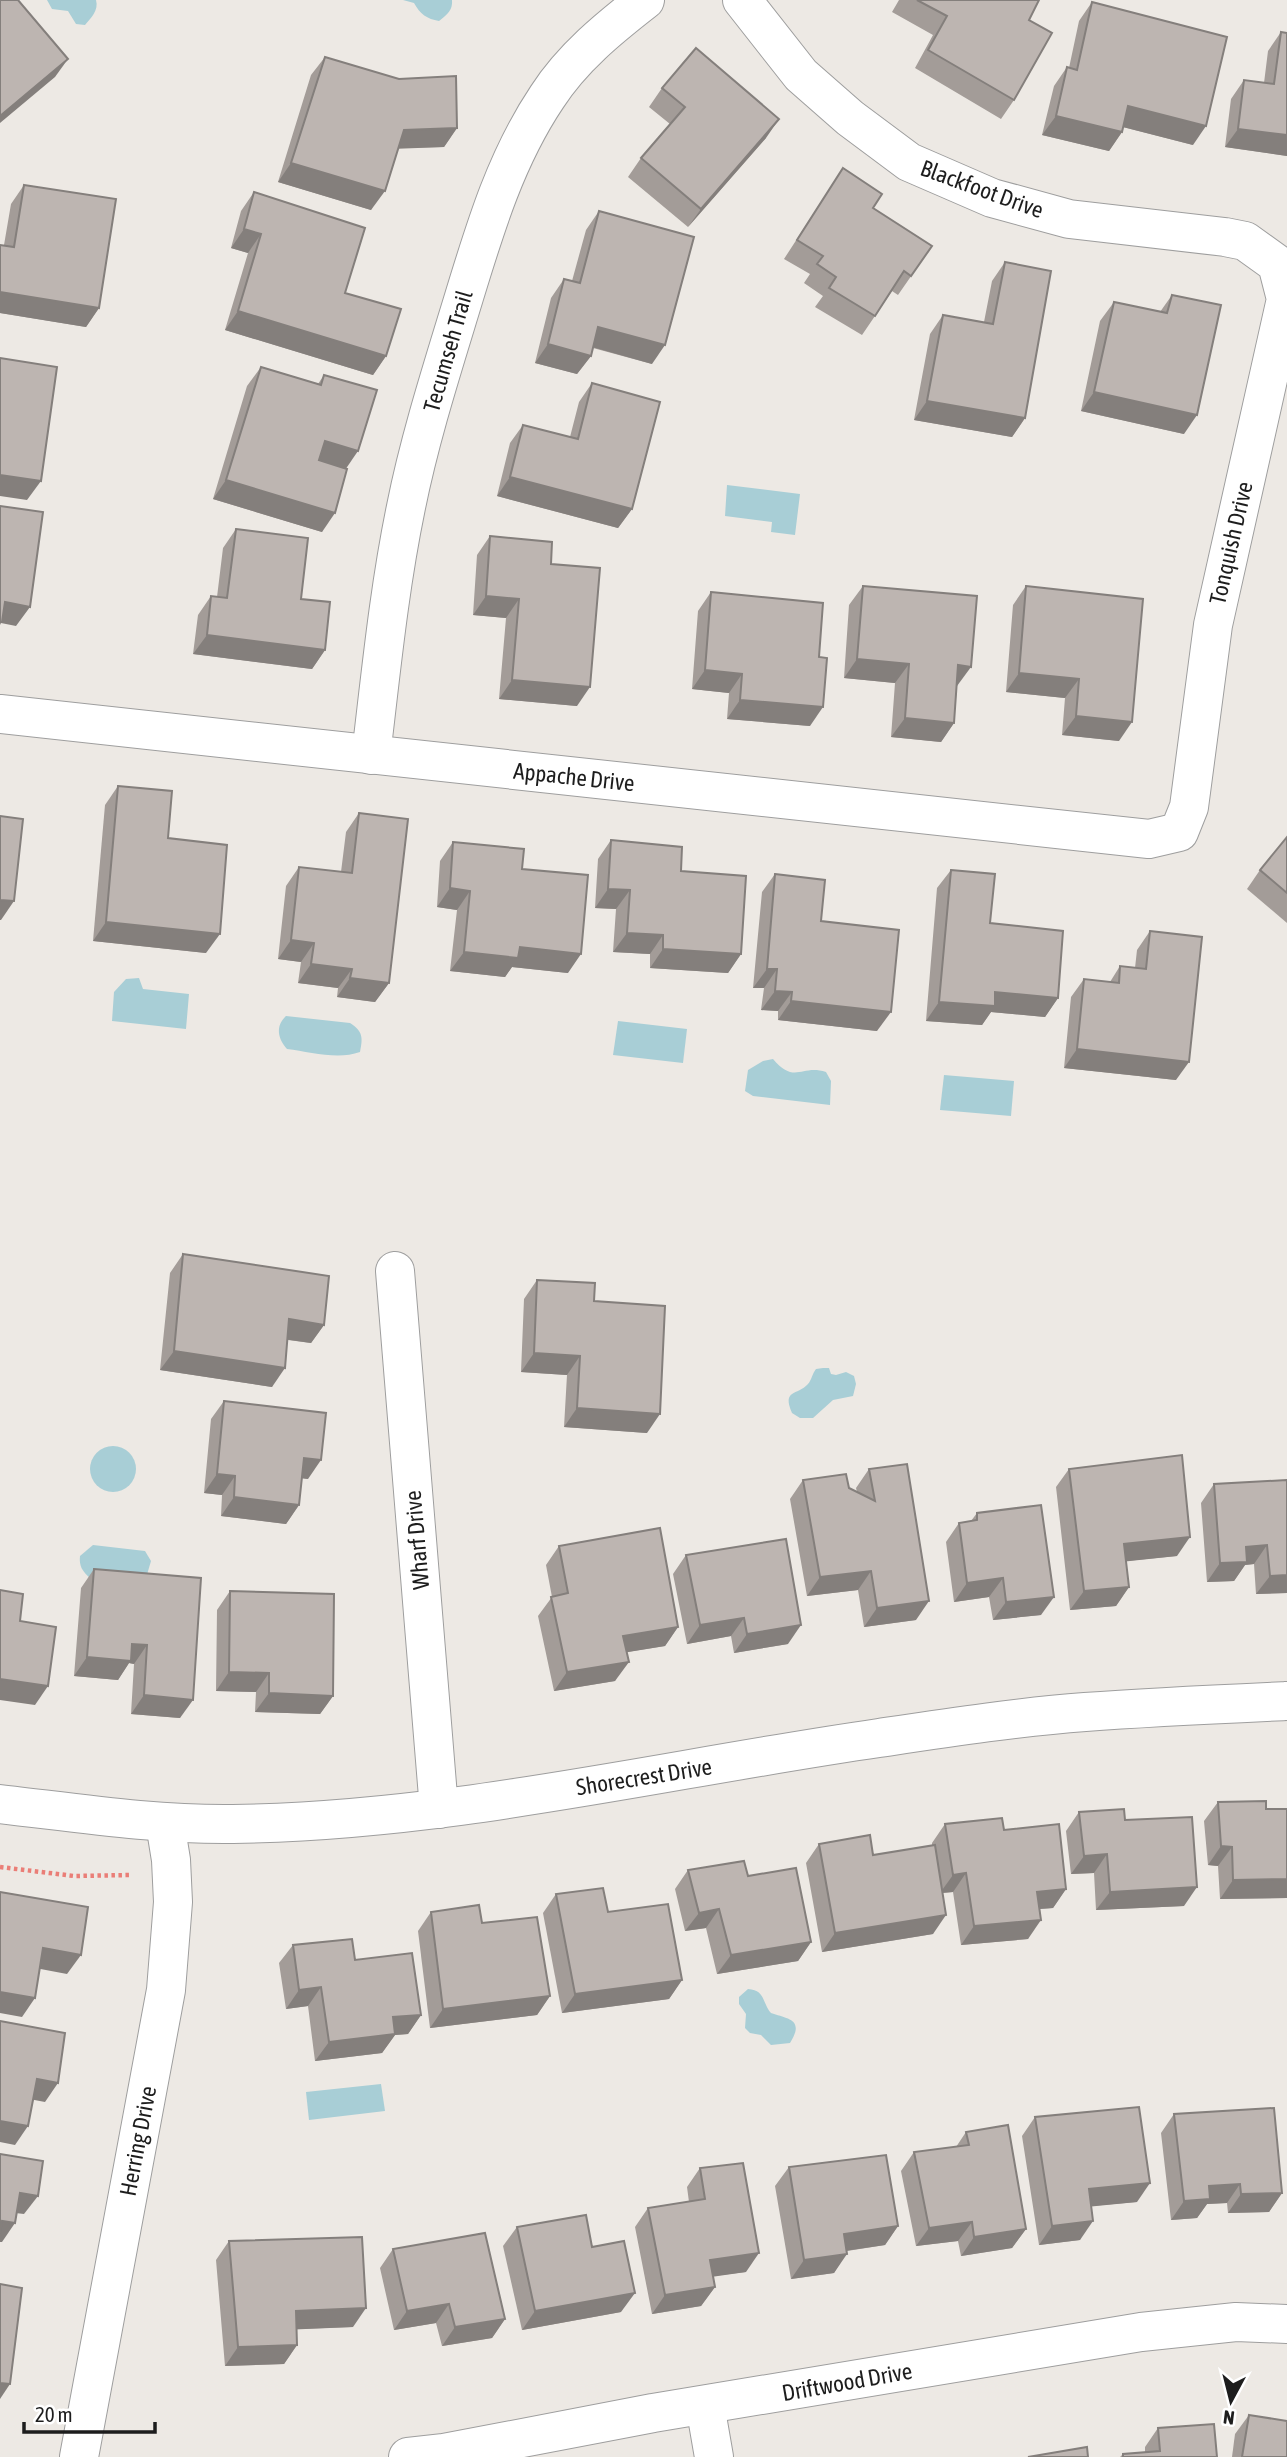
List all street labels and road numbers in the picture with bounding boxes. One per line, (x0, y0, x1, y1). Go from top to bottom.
street label: Blackfoot Drive (917, 155, 1047, 223)
street label: Tecumseh Trail (418, 287, 478, 415)
street label: Tonquish Drive (1204, 479, 1258, 607)
street label: Appache Drive (512, 758, 636, 796)
street label: Wharf Drive (400, 1489, 434, 1591)
street label: Shorecrest Drive (574, 1753, 714, 1801)
street label: Herring Drive (115, 2084, 161, 2198)
street label: Driftwood Drive (780, 2358, 914, 2406)

